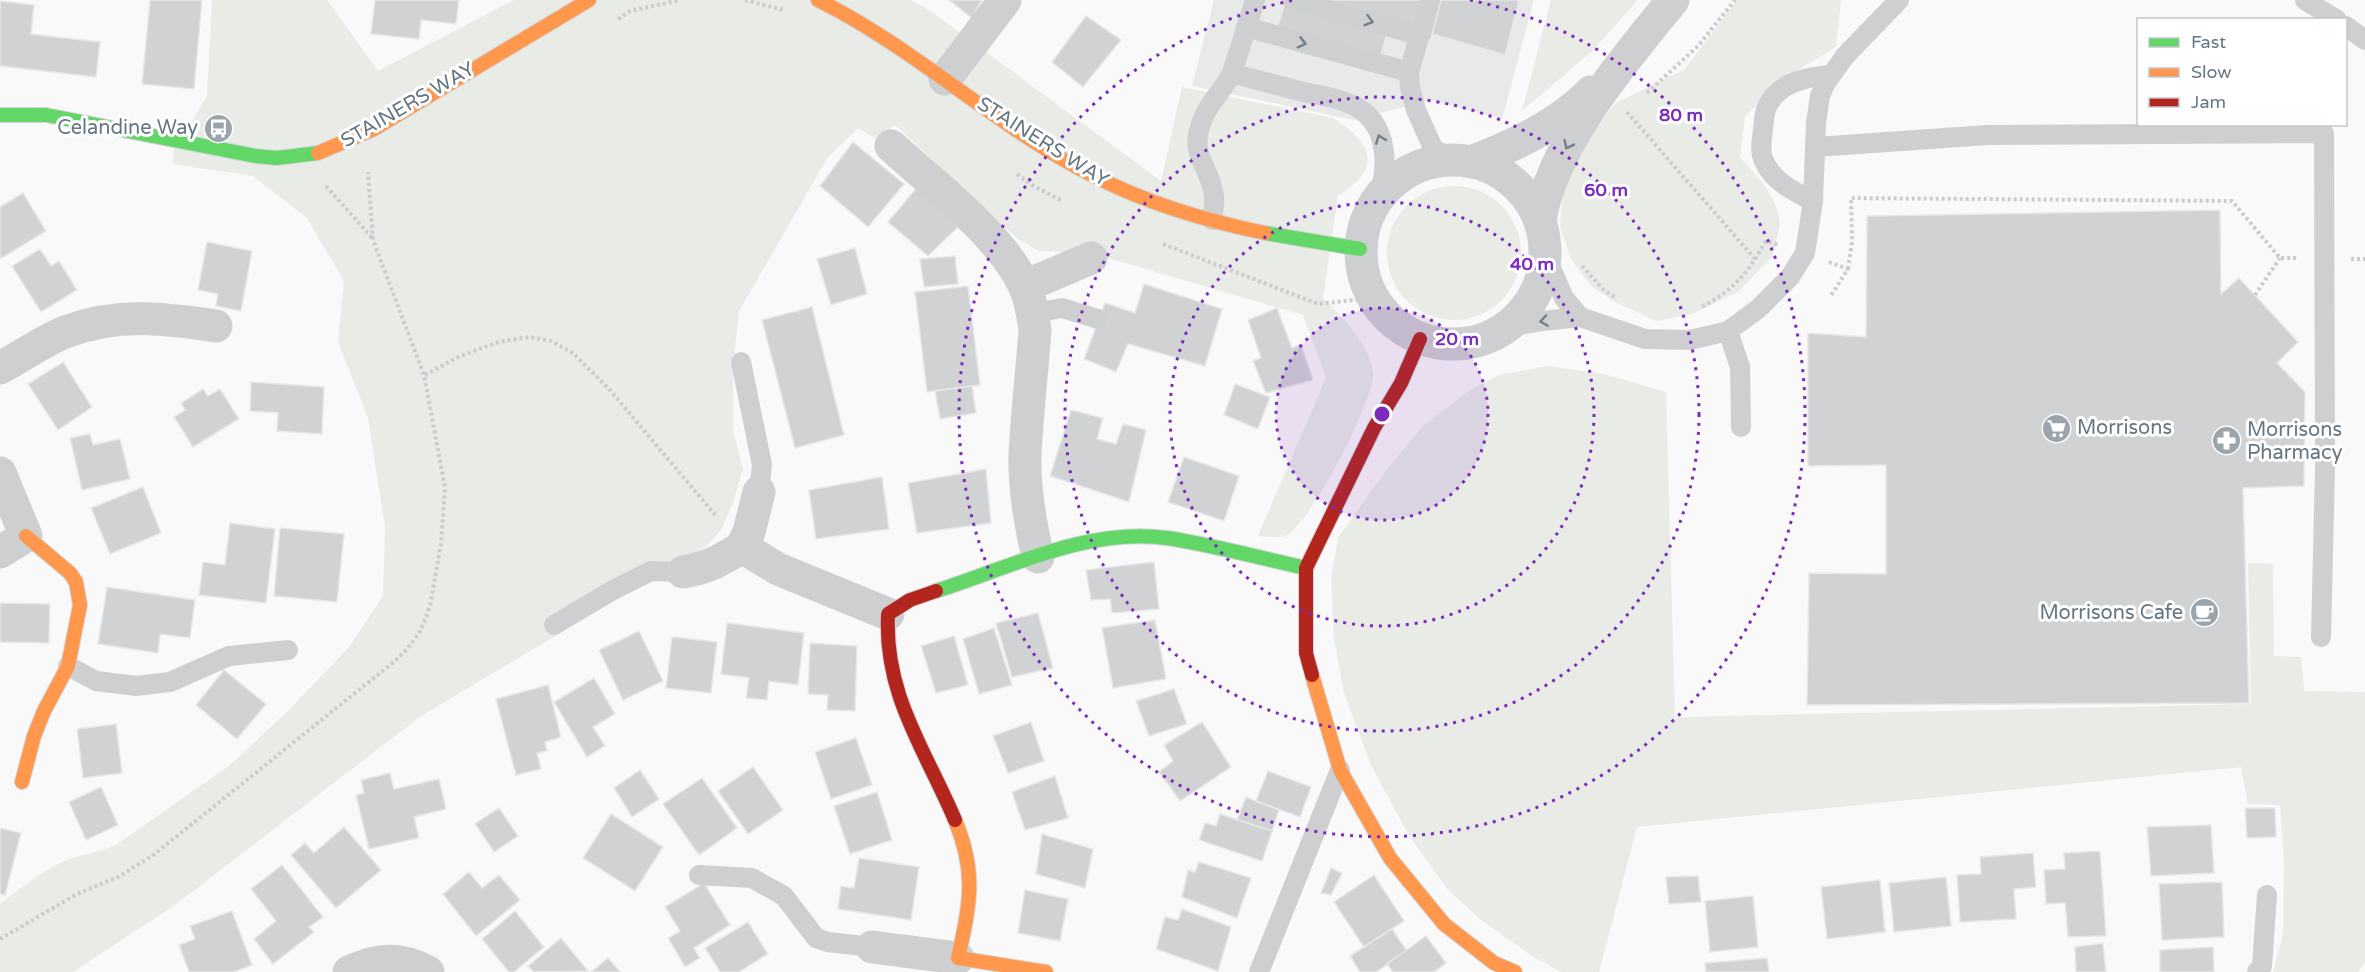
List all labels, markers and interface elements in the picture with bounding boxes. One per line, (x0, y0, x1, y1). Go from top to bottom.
one-way arrow (1363, 14, 1374, 26)
legend (2137, 18, 2347, 126)
text: Fast (2191, 31, 2226, 53)
one-way arrow (1297, 35, 1307, 48)
street label: STAINERS WAY (337, 57, 479, 153)
text: Slow (2191, 61, 2232, 83)
text: Jam (2191, 91, 2226, 113)
street label: STAINERS WAY (973, 92, 1113, 192)
text: 80 m (1659, 104, 1703, 126)
bus stop icon: Celandine Way (203, 112, 235, 144)
place label: Celandine Way (57, 116, 198, 140)
one-way arrow (1375, 134, 1387, 145)
one-way arrow (1564, 139, 1575, 150)
text: 60 m (1584, 179, 1628, 201)
text: 40 m (1510, 253, 1554, 275)
one-way arrow (1539, 314, 1548, 327)
text: 20 m (1435, 328, 1479, 350)
centre of rings (1372, 404, 1392, 424)
supermarket icon: Morrisons (2040, 412, 2072, 444)
place label: Morrisons (2077, 416, 2172, 440)
place label: Morrisons Pharmacy (2247, 418, 2343, 465)
pharmacy icon: Morrisons Pharmacy (2210, 425, 2242, 457)
cafe icon: Morrisons Cafe (2188, 597, 2220, 629)
place label: Morrisons Cafe (2040, 601, 2183, 625)

